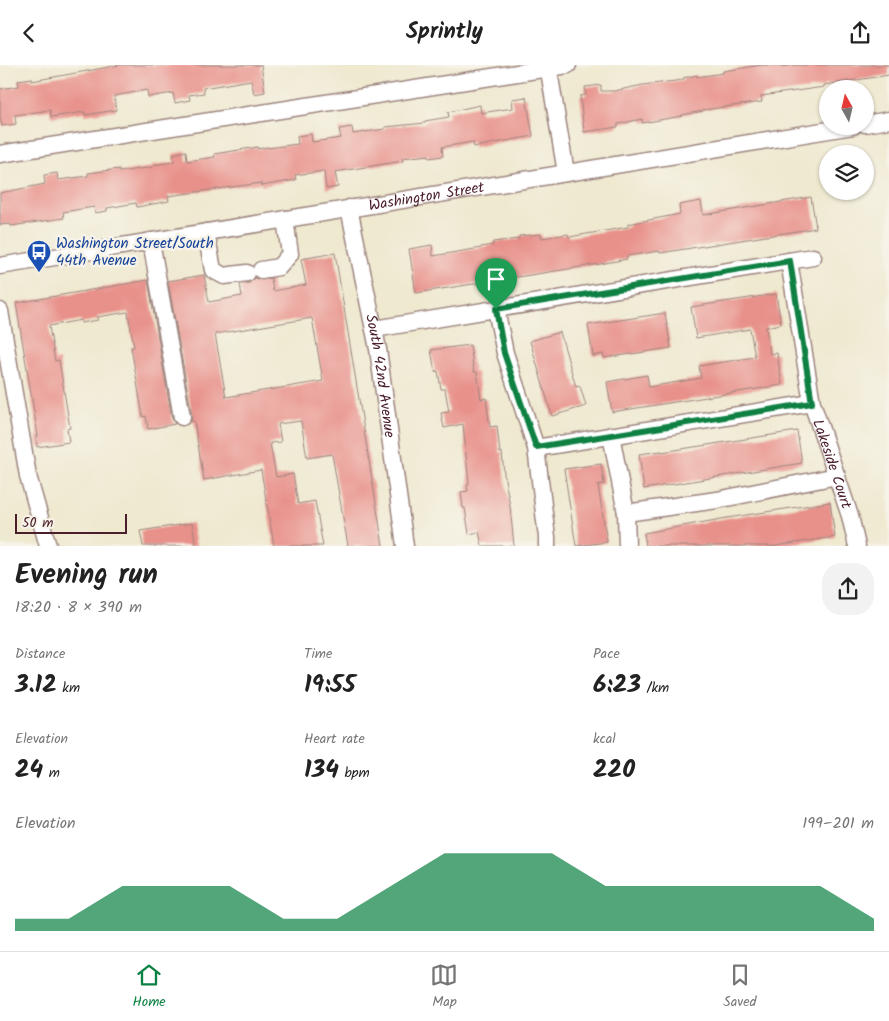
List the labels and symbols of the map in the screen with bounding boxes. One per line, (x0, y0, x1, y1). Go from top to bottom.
north arrow (819, 80, 874, 135)
street label: Washington Street (367, 176, 486, 218)
place label: Washington Street/South 44th Avenue (56, 232, 214, 273)
bus stop icon: Washington Street/South 44th Avenue (26, 239, 52, 273)
pin (475, 258, 517, 309)
street label: South 42nd Avenue (358, 312, 401, 440)
street label: Lakeside Court (805, 416, 858, 512)
scale bar (15, 511, 128, 534)

